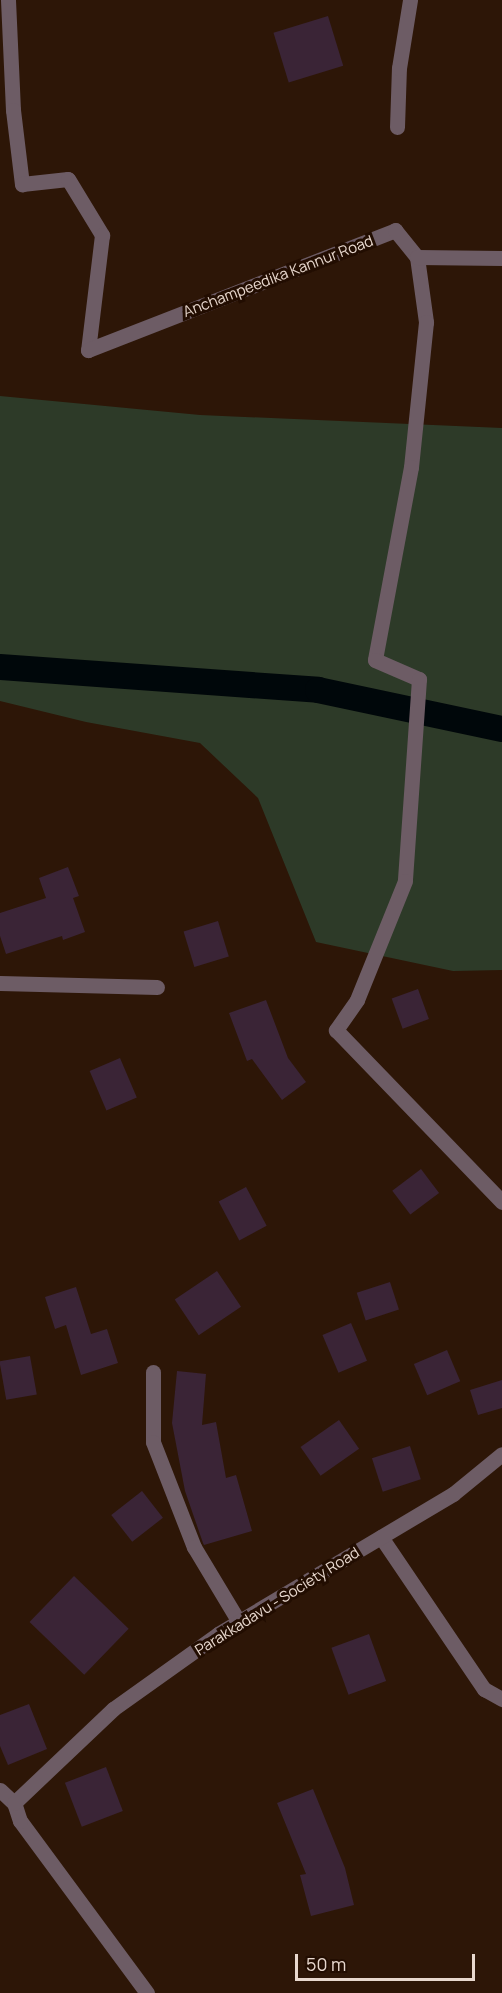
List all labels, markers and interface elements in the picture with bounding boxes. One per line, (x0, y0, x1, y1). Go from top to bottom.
street label: Anchampeedika Kannur Road (180, 231, 376, 321)
street label: Parakkadavu - Society Road (192, 1543, 362, 1659)
scale bar (298, 1942, 478, 1980)
text: 50 m (306, 1952, 346, 1976)

